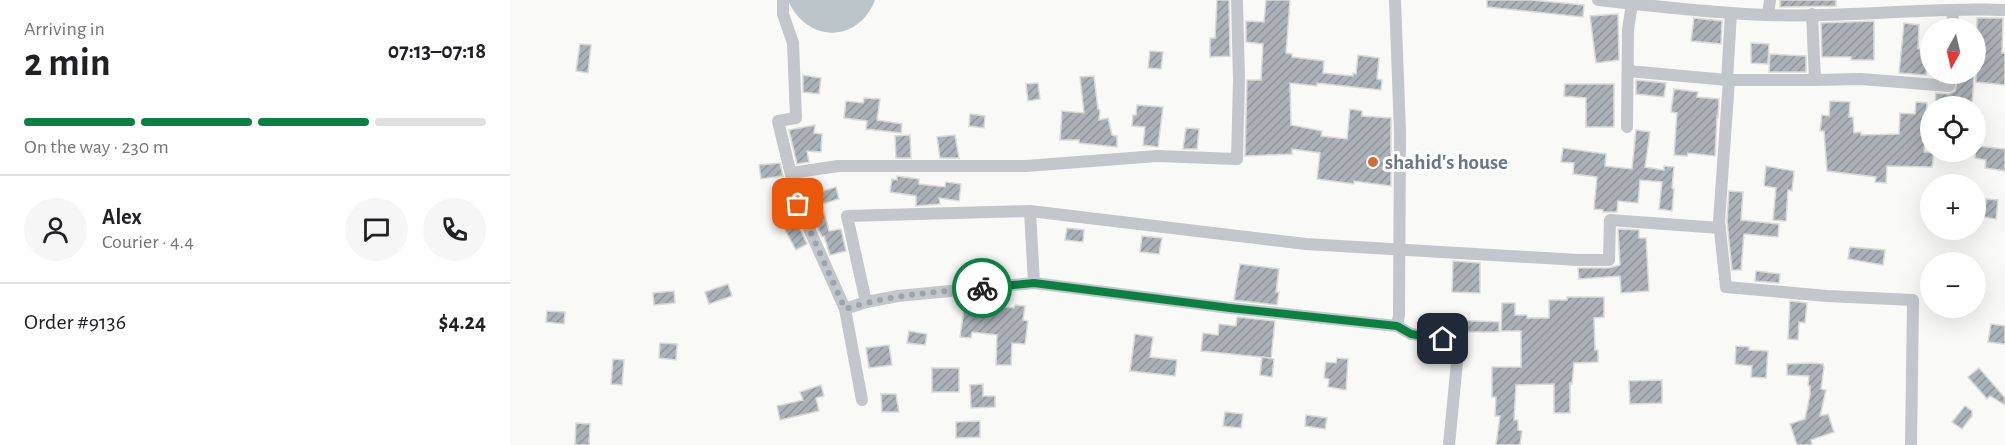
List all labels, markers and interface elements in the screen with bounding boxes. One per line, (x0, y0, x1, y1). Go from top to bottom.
north arrow (1920, 18, 1986, 84)
map controls (1920, 18, 1986, 318)
text: Arriving in (24, 19, 105, 39)
text: 07:13–07:18 (388, 40, 486, 62)
text: 2 min (24, 44, 111, 83)
button: locate (1920, 96, 1986, 162)
text: On the way · 230 m (24, 137, 169, 157)
place label: shahid's house (1385, 152, 1508, 173)
marker: shahid's house (1366, 155, 1380, 169)
button: + (1920, 174, 1986, 240)
pin (772, 178, 823, 229)
icon: bag (781, 187, 814, 220)
button: person (24, 198, 87, 261)
button: chat (345, 198, 408, 261)
button: phone (423, 198, 486, 261)
text: Alex (102, 206, 142, 228)
text: Courier · 4.4 (102, 232, 194, 252)
button: − (1920, 252, 1986, 318)
courier (952, 258, 1012, 318)
icon: bike (966, 272, 999, 305)
text: Order #9136 (24, 311, 126, 333)
text: $4.24 (439, 311, 486, 333)
pin (1417, 313, 1468, 364)
icon: home (1426, 322, 1459, 355)

